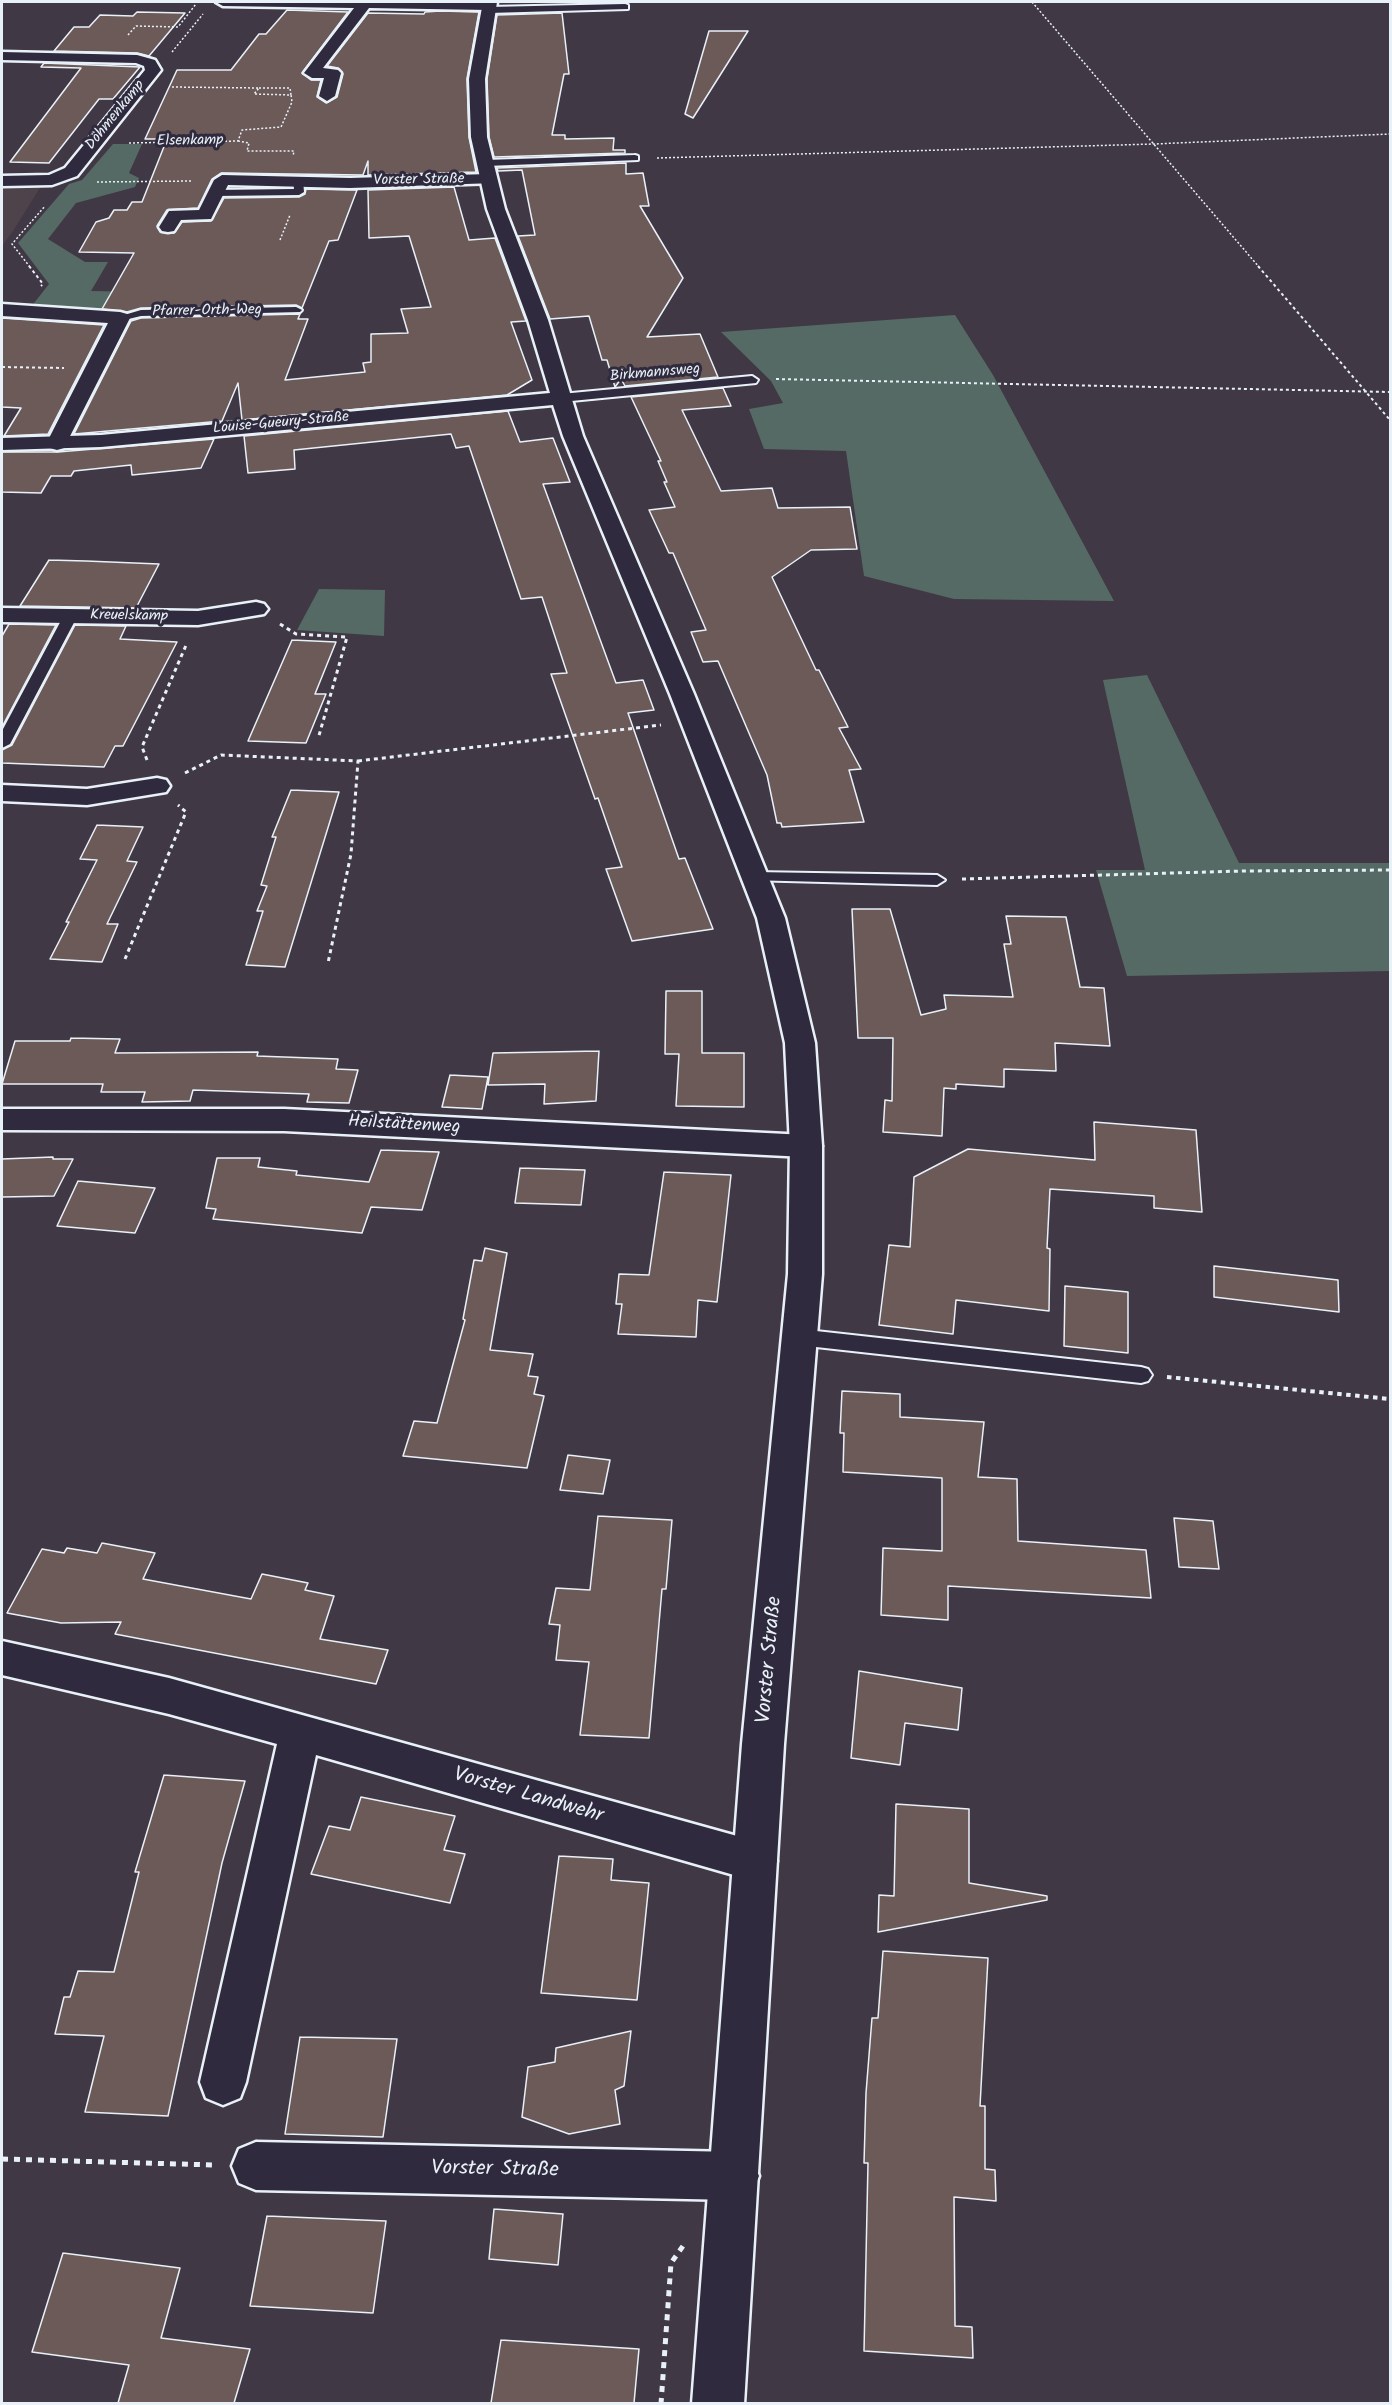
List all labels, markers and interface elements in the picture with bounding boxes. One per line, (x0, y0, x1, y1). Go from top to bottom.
street label: Döhmenkamp (82, 78, 150, 154)
street label: Elsenkamp (156, 132, 224, 152)
street label: Vorster Straße (373, 171, 465, 191)
street label: Pfarrer-Orth-Weg (152, 302, 262, 322)
street label: Birkmannsweg (609, 361, 701, 387)
street label: Louise-Gueury-Straße (212, 409, 350, 439)
street label: Kreuelskamp (90, 607, 168, 627)
street label: Heilstättenweg (347, 1112, 461, 1140)
street label: Vorster Straße (753, 1595, 789, 1725)
street label: Vorster Landwehr (450, 1764, 606, 1830)
street label: Vorster Straße (431, 2157, 559, 2185)

